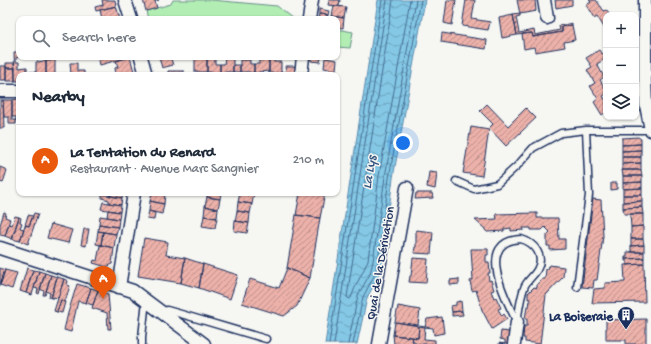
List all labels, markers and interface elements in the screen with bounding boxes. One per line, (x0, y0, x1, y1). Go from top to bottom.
map controls (603, 12, 639, 120)
button: + (603, 12, 639, 48)
search box (16, 16, 340, 60)
icon: search (30, 27, 52, 49)
text: Search here (62, 29, 136, 47)
button: − (603, 48, 639, 84)
button: layers (603, 84, 639, 120)
text: Nearby (32, 88, 85, 108)
your location (393, 133, 413, 153)
text: La Tentation du Renard (70, 144, 215, 162)
text: A (41, 153, 49, 168)
text: 210 m (293, 153, 324, 168)
water label: La Lys (359, 153, 382, 190)
text: Restaurant · Avenue Marc Sangnier (70, 162, 258, 177)
street label: Quai de la Dérivation (364, 205, 399, 321)
pin: A (90, 266, 116, 299)
building icon: La Boiseraie (616, 305, 636, 330)
place label: La Boiseraie (549, 310, 614, 325)

